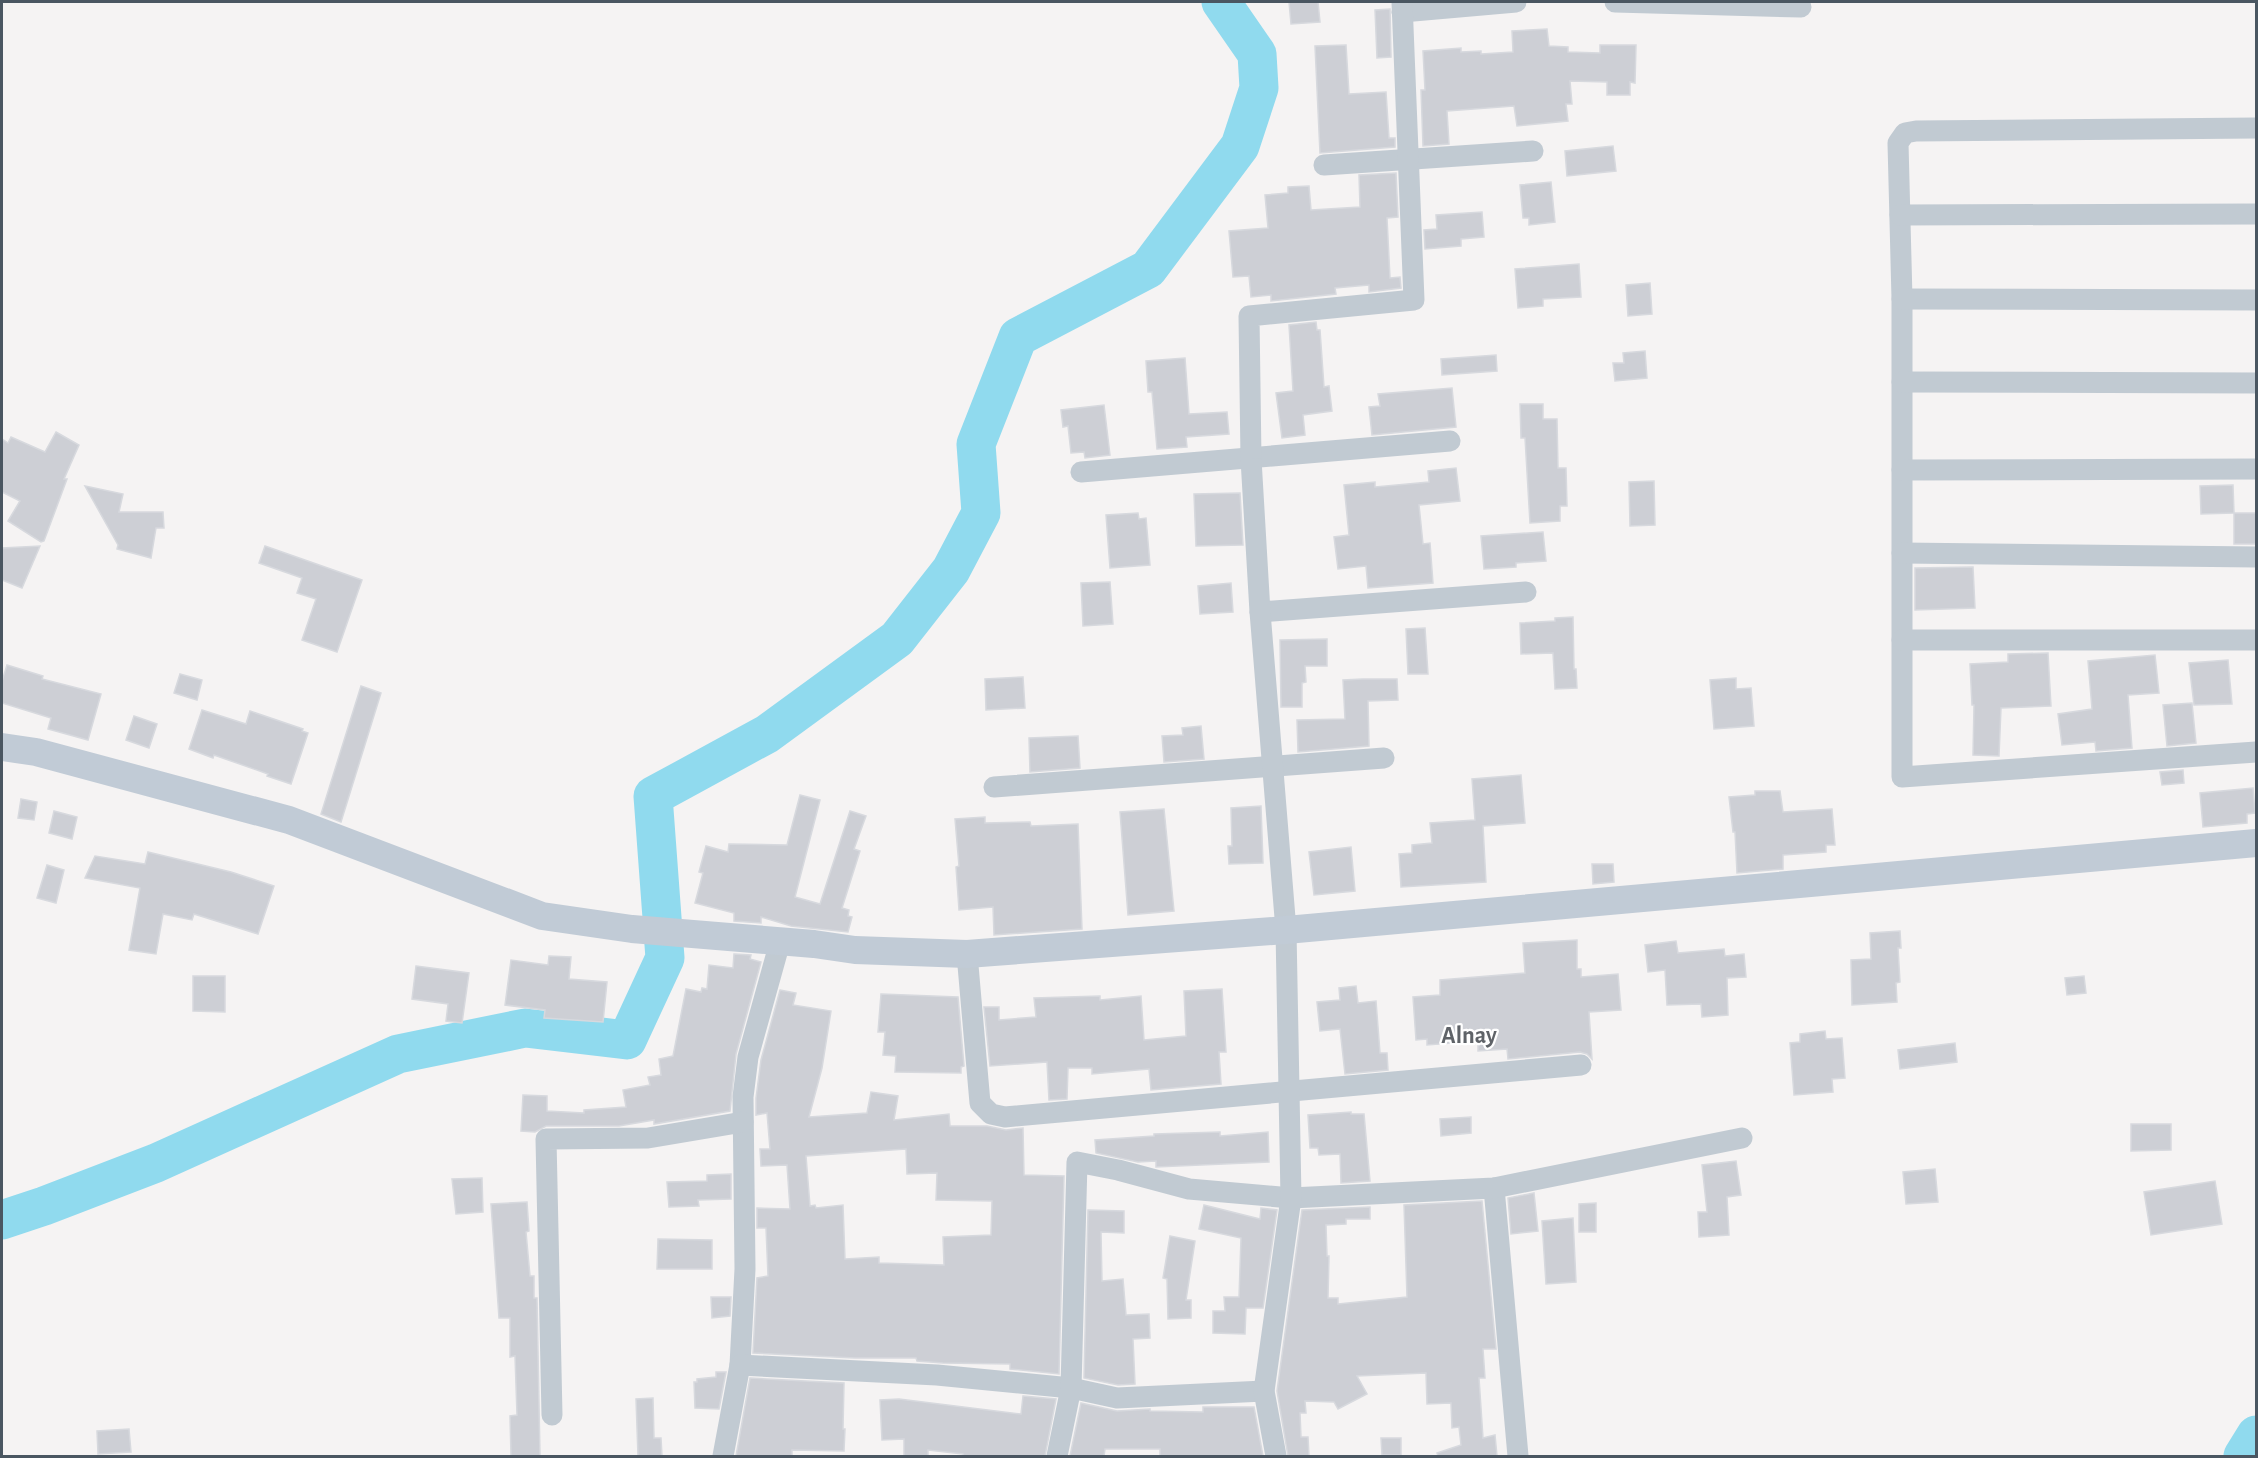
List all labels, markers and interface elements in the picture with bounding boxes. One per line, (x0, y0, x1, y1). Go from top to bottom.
district label: Alnay (1441, 1024, 1497, 1048)

